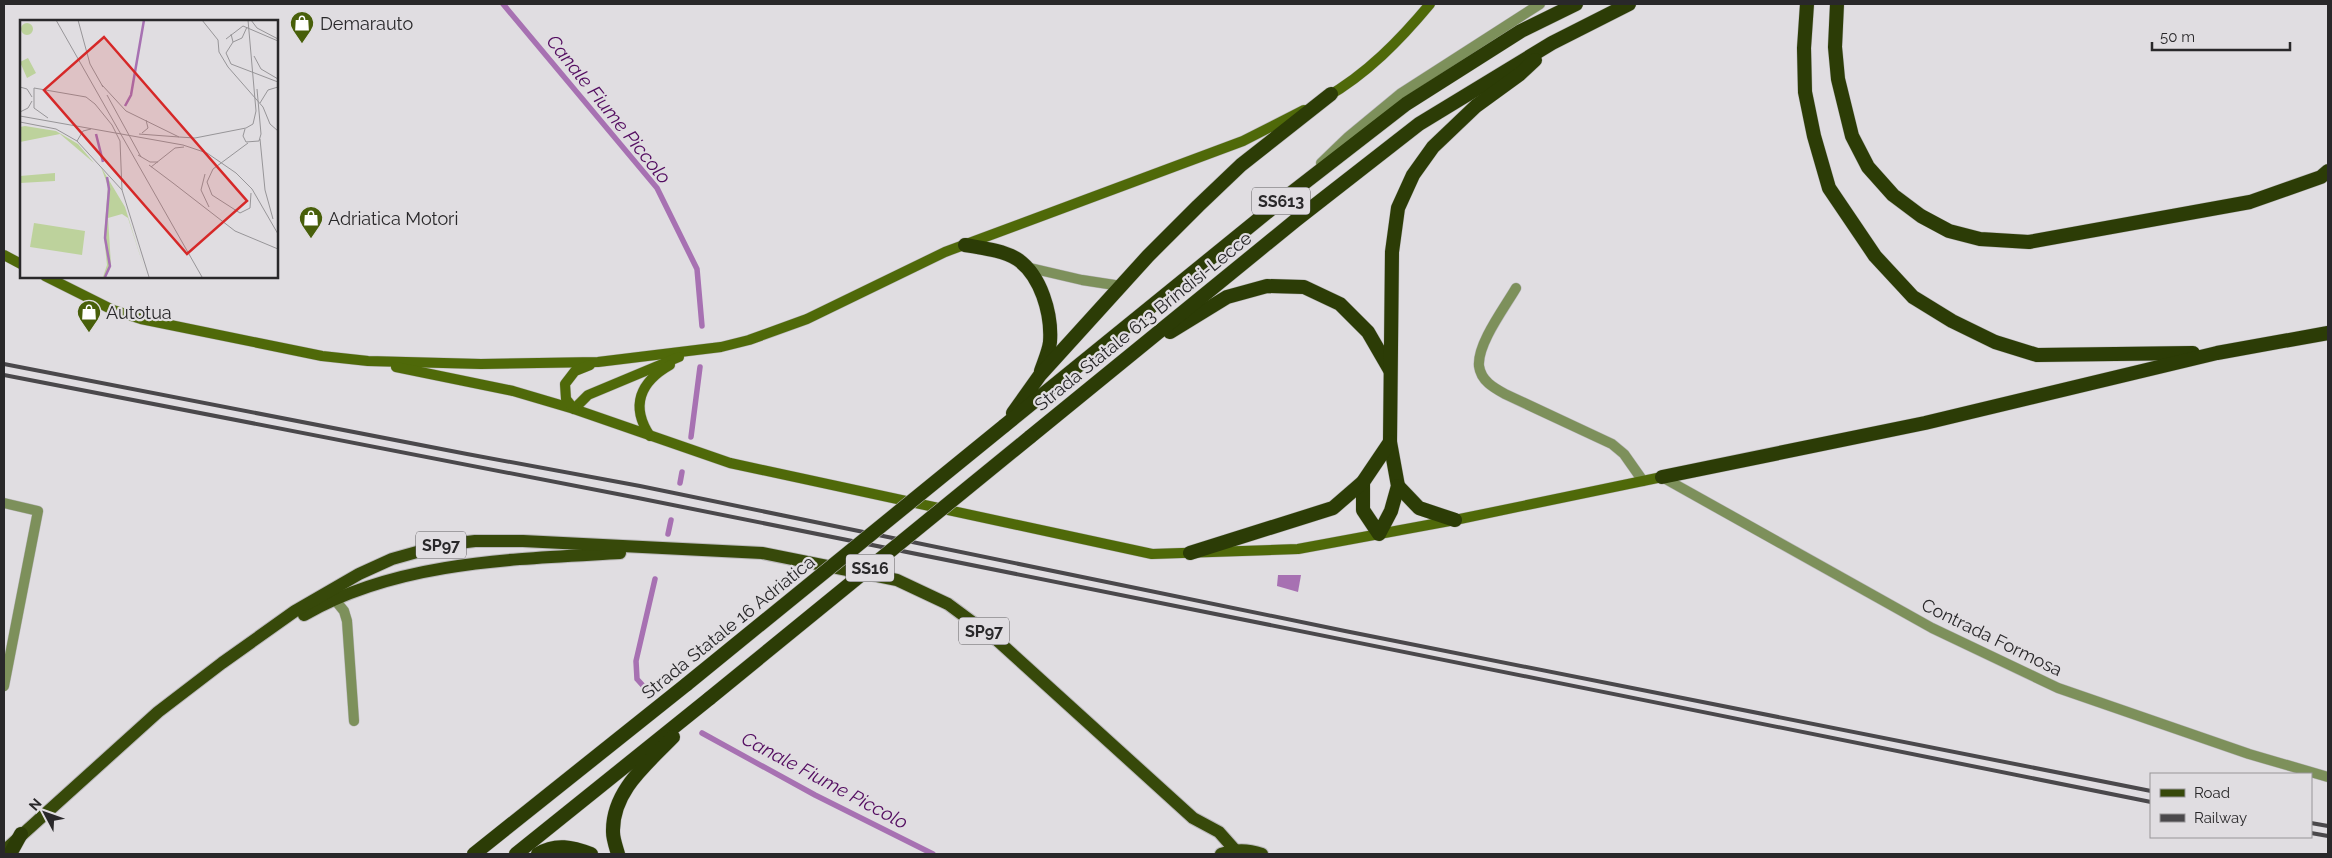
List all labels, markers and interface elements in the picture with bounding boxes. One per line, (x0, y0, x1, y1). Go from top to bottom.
shop icon: Demarauto (289, 10, 315, 44)
place label: Demarauto (320, 13, 413, 34)
inset map (20, 20, 278, 278)
scale bar (2152, 20, 2290, 52)
text: 50 m (2160, 28, 2195, 46)
water label: Canale Fiume Piccolo (542, 30, 676, 188)
road number: SS613 (1252, 188, 1310, 215)
shop icon: Adriatica Motori (298, 205, 324, 239)
place label: Adriatica Motori (328, 208, 458, 229)
street label: Strada Statale 613 Brindisi-Lecce (1030, 227, 1256, 415)
shop icon: Autotua (76, 299, 102, 333)
place label: Autotua (106, 302, 172, 323)
road number: SP97 (416, 532, 466, 558)
street label: Strada Statale 16 Adriatica (637, 551, 819, 703)
road number: SS16 (846, 554, 894, 582)
street label: Contrada Formosa (1918, 594, 2066, 680)
road number: SP97 (959, 618, 1009, 644)
water label: Canale Fiume Piccolo (738, 727, 912, 833)
legend (2150, 773, 2312, 838)
text: Road (2194, 784, 2230, 802)
north arrow (20, 788, 70, 838)
text: N (26, 795, 45, 814)
text: Railway (2194, 809, 2247, 827)

